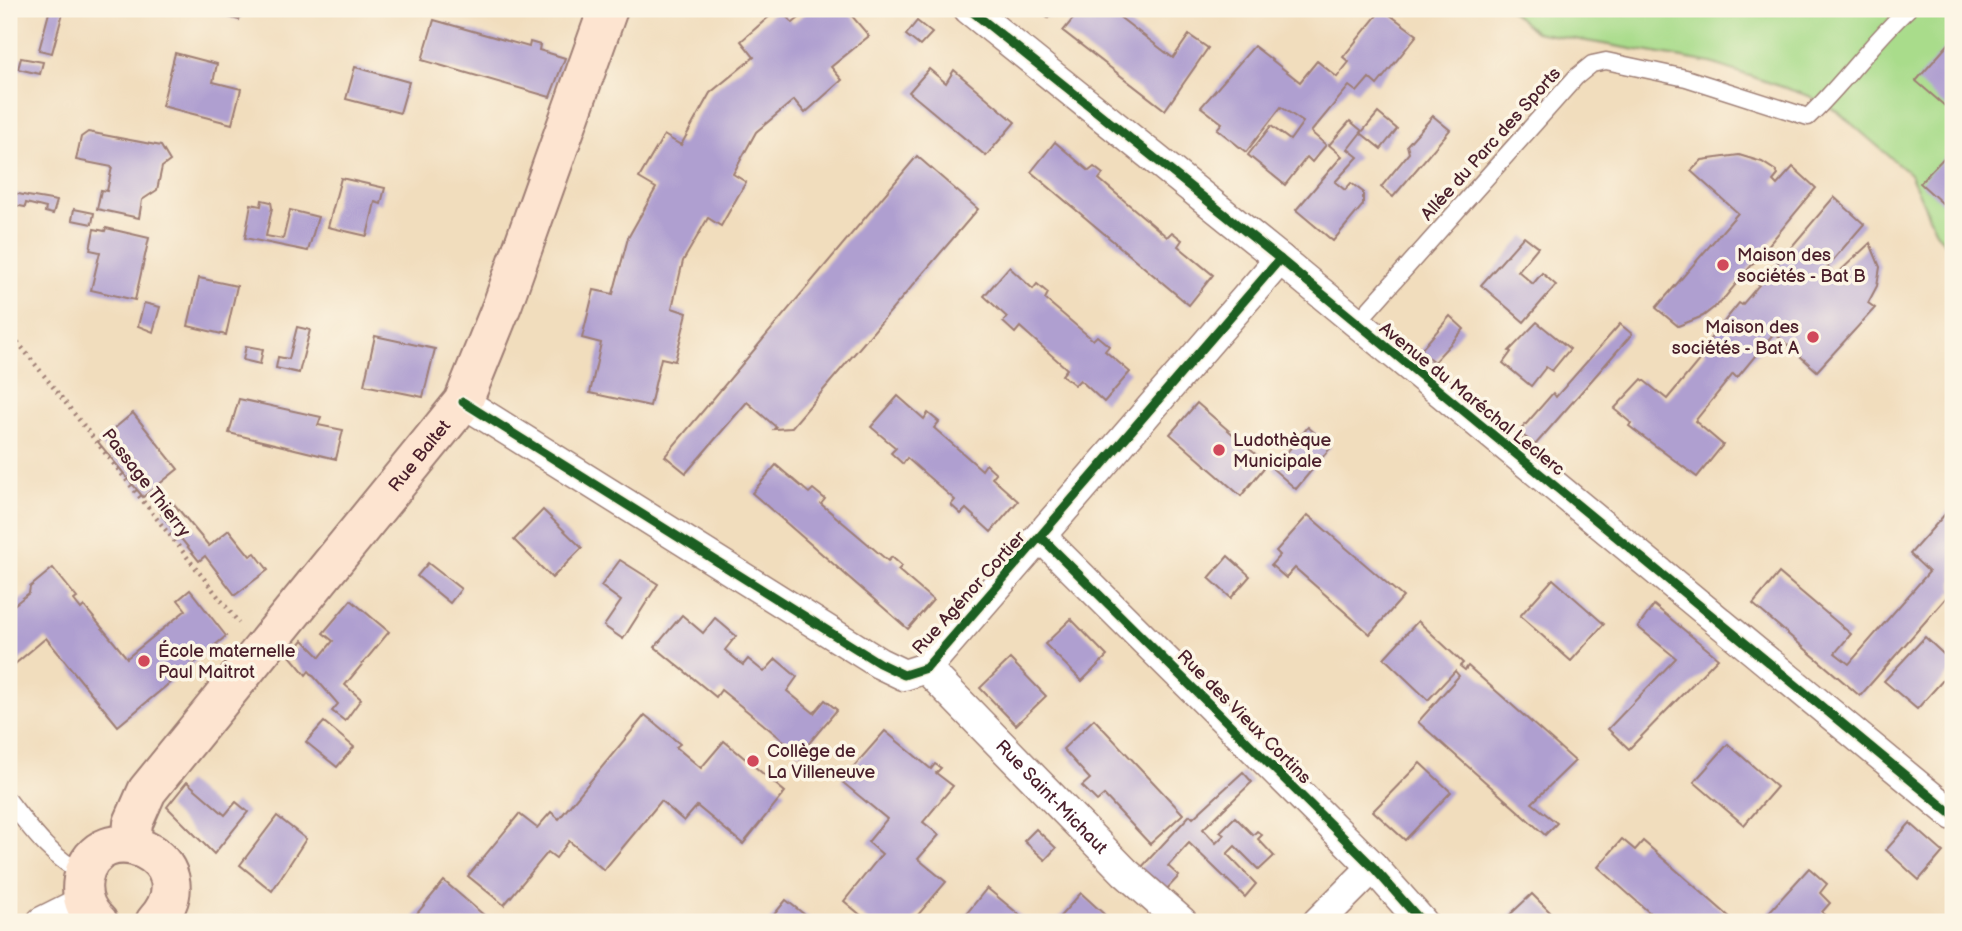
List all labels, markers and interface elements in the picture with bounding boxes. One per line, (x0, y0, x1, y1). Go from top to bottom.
street label: Allée du Parc des Sports (1417, 63, 1565, 225)
place label: Maison des sociétés - Bat B (1737, 245, 1866, 287)
marker: Maison des sociétés - Bat B (1715, 257, 1731, 273)
place label: Maison des sociétés - Bat A (1672, 317, 1799, 359)
street label: Avenue du Maréchal Leclerc (1375, 318, 1569, 480)
marker: Maison des sociétés - Bat A (1805, 329, 1821, 345)
street label: Rue Baltet (384, 415, 455, 496)
street label: Passage Thierry (97, 425, 195, 542)
place label: Ludothèque Municipale (1233, 430, 1332, 472)
marker: Ludothèque Municipale (1211, 442, 1227, 458)
street label: Rue Agénor Cortier (908, 527, 1030, 659)
place label: École maternelle Paul Maitrot (158, 639, 296, 683)
street label: Rue des Vieux Cortins (1173, 646, 1315, 788)
marker: École maternelle Paul Maitrot (136, 653, 152, 669)
street label: Rue Saint-Michaut (992, 736, 1112, 858)
place label: Collège de La Villeneuve (767, 741, 876, 783)
marker: Collège de La Villeneuve (745, 753, 761, 769)

